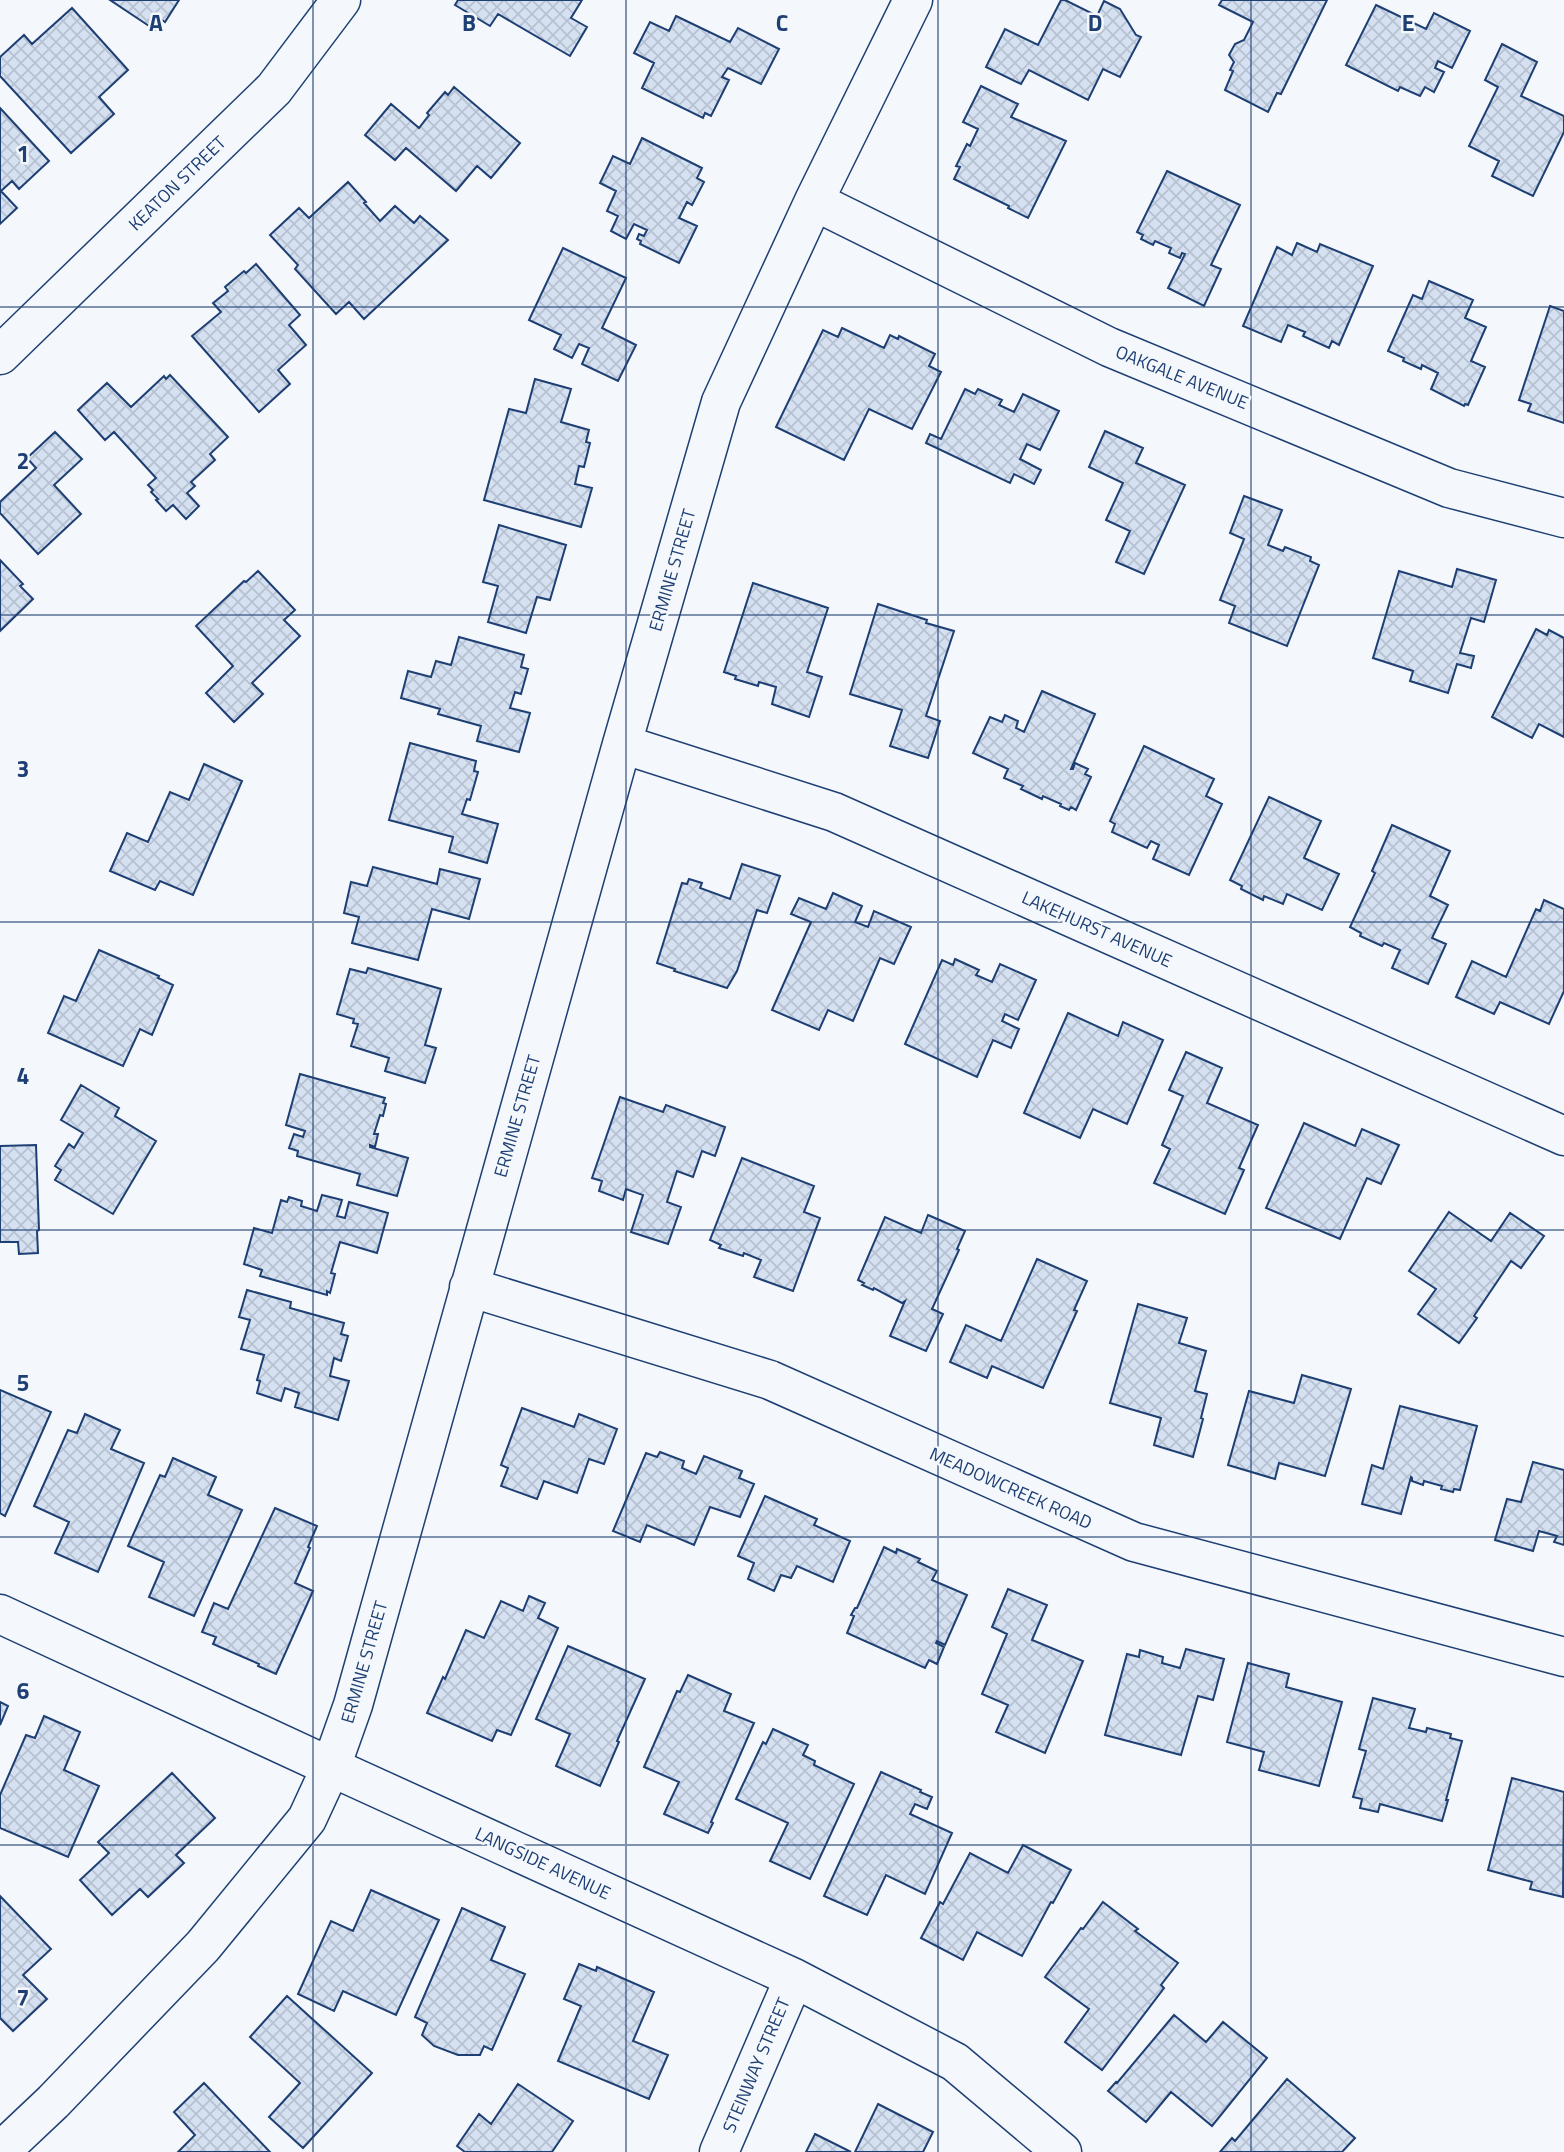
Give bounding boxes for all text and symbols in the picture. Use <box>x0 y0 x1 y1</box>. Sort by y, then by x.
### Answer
text: A <box>149 5 163 40</box>
text: B <box>462 5 476 40</box>
text: C <box>776 5 788 40</box>
text: D <box>1088 5 1102 40</box>
text: E <box>1402 5 1414 40</box>
street label: KEATON STREET <box>122 129 232 237</box>
text: 1 <box>17 136 29 171</box>
street label: OAKGALE AVENUE <box>1112 338 1252 416</box>
text: 2 <box>17 443 29 478</box>
street label: ERMINE STREET <box>642 505 703 634</box>
text: 3 <box>17 751 29 786</box>
street label: LAKEHURST AVENUE <box>1018 884 1176 974</box>
street label: ERMINE STREET <box>487 1051 548 1180</box>
text: 4 <box>17 1058 29 1093</box>
text: 5 <box>17 1365 29 1400</box>
street label: MEADOWCREEK ROAD <box>925 1440 1097 1536</box>
street label: ERMINE STREET <box>334 1597 395 1726</box>
text: 6 <box>17 1673 30 1708</box>
street label: LANGSIDE AVENUE <box>471 1820 615 1906</box>
text: 7 <box>17 1980 29 2015</box>
street label: STEINWAY STREET <box>715 1993 797 2137</box>

